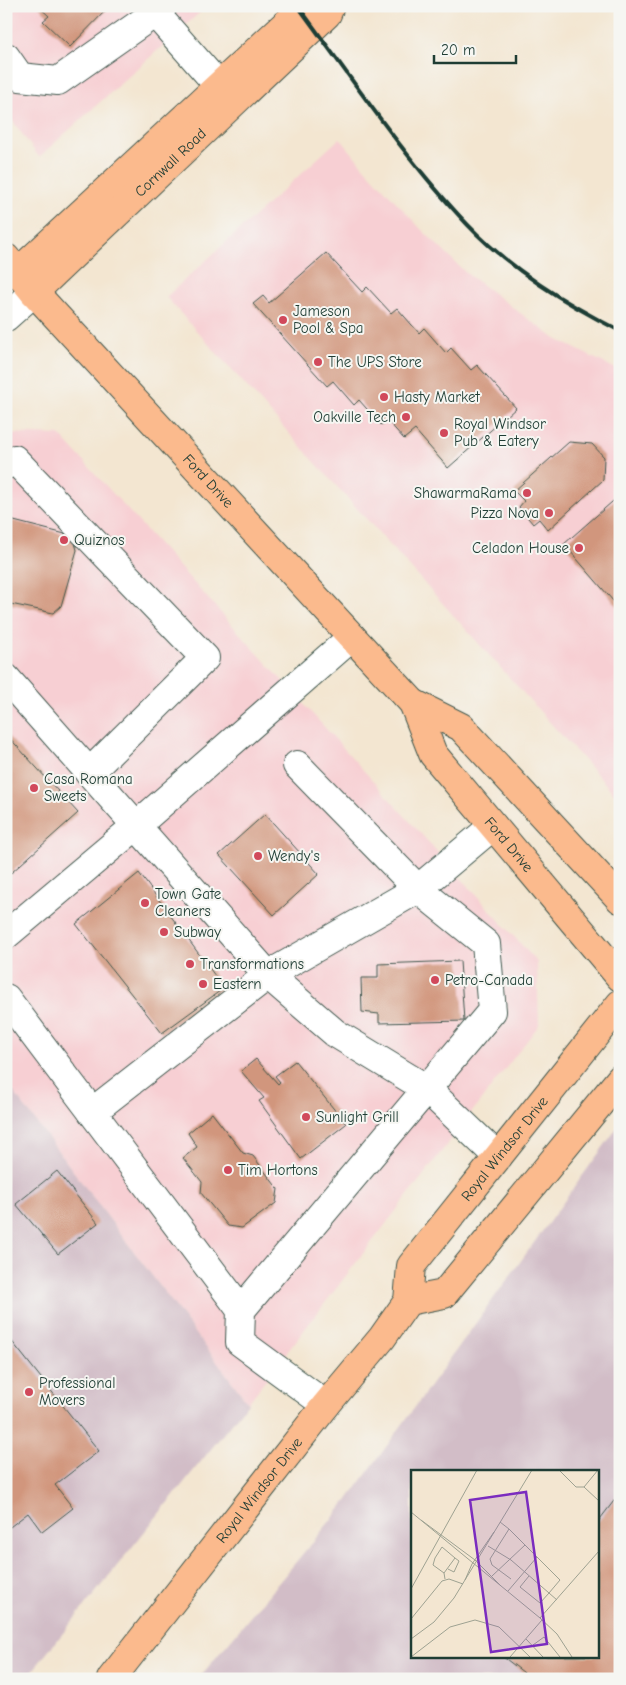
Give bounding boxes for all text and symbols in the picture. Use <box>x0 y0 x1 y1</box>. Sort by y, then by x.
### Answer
scale bar <box>434 32 516 64</box>
text: 20 m <box>441 41 475 59</box>
street label: Cornwall Road <box>131 124 210 201</box>
place label: Jameson Pool & Spa <box>293 302 364 337</box>
marker: Jameson Pool & Spa <box>277 314 289 326</box>
place label: The UPS Store <box>328 353 422 371</box>
marker: The UPS Store <box>312 356 324 368</box>
place label: Hasty Market <box>394 388 481 406</box>
marker: Hasty Market <box>378 391 390 403</box>
place label: Oakville Tech <box>313 408 396 426</box>
marker: Oakville Tech <box>400 411 412 423</box>
place label: Royal Windsor Pub & Eatery <box>454 415 546 450</box>
marker: Royal Windsor Pub & Eatery <box>438 427 450 439</box>
street label: Ford Drive <box>179 450 238 512</box>
place label: ShawarmaRama <box>414 484 517 502</box>
marker: ShawarmaRama <box>521 487 533 499</box>
place label: Pizza Nova <box>470 504 539 522</box>
marker: Pizza Nova <box>543 507 555 519</box>
place label: Quiznos <box>74 531 125 549</box>
marker: Quiznos <box>58 534 70 546</box>
place label: Celadon House <box>472 539 569 557</box>
marker: Celadon House <box>573 542 585 554</box>
place label: Casa Romana Sweets <box>44 770 133 805</box>
marker: Casa Romana Sweets <box>28 782 40 794</box>
street label: Ford Drive <box>481 813 537 876</box>
place label: Wendy's <box>268 847 320 865</box>
marker: Wendy's <box>252 850 264 862</box>
place label: Town Gate Cleaners <box>155 885 222 920</box>
marker: Town Gate Cleaners <box>139 897 151 909</box>
place label: Subway <box>174 923 221 941</box>
marker: Subway <box>158 926 170 938</box>
place label: Transformations <box>200 955 304 973</box>
marker: Transformations <box>184 958 196 970</box>
place label: Petro-Canada <box>445 971 533 989</box>
marker: Petro-Canada <box>429 974 441 986</box>
place label: Eastern <box>213 975 262 993</box>
marker: Eastern <box>197 978 209 990</box>
street label: Royal Windsor Drive <box>457 1092 552 1205</box>
place label: Sunlight Grill <box>316 1108 399 1126</box>
marker: Sunlight Grill <box>300 1111 312 1123</box>
place label: Tim Hortons <box>238 1161 318 1179</box>
marker: Tim Hortons <box>222 1164 234 1176</box>
place label: Professional Movers <box>39 1374 116 1409</box>
marker: Professional Movers <box>23 1386 35 1398</box>
street label: Royal Windsor Drive <box>212 1433 306 1547</box>
inset map <box>411 1470 598 1658</box>

